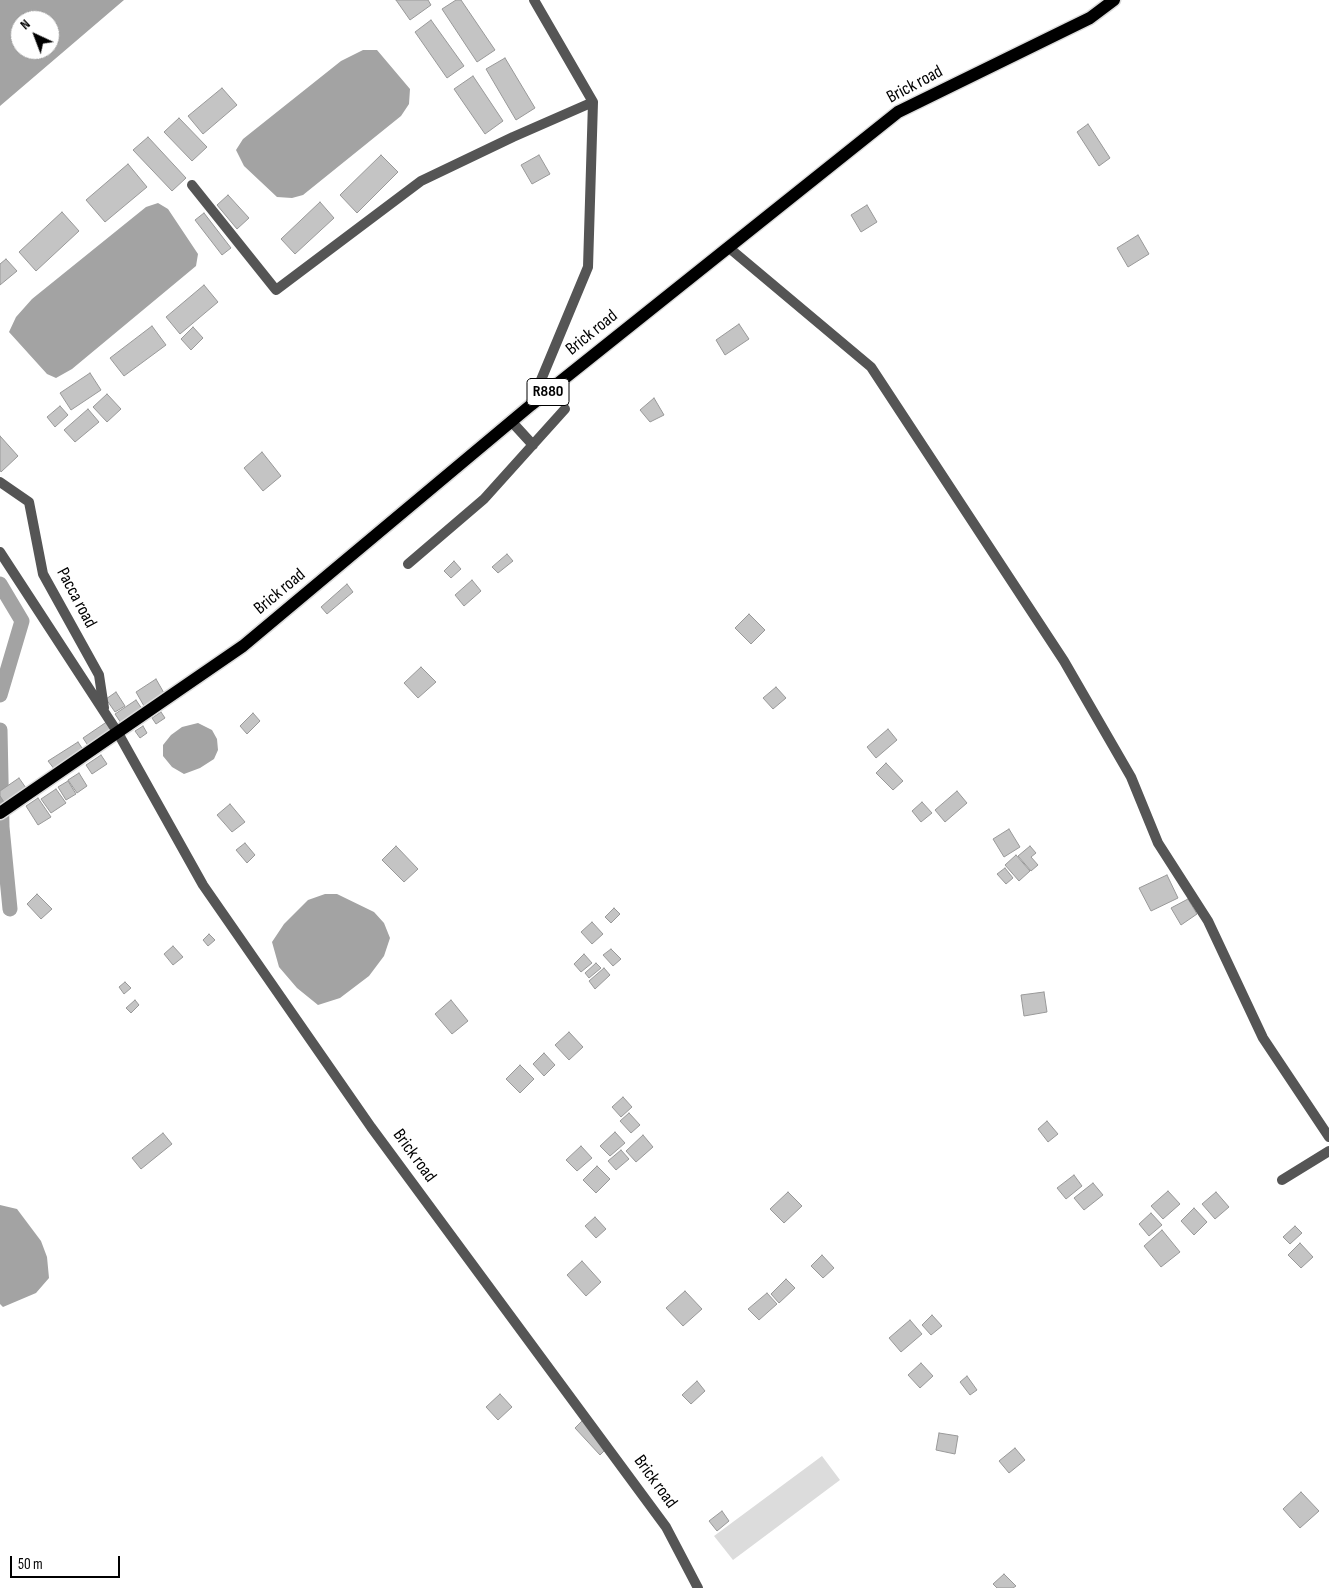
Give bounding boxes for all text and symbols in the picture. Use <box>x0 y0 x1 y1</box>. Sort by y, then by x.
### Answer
north arrow <box>10 10 60 60</box>
text: N <box>17 16 34 33</box>
street label: Brick road <box>883 61 947 109</box>
street label: Brick road <box>562 306 622 360</box>
road number: R880 <box>527 378 569 406</box>
street label: Pacca road <box>51 564 101 632</box>
street label: Brick road <box>250 564 310 620</box>
street label: Brick road <box>388 1125 440 1187</box>
street label: Brick road <box>629 1451 681 1513</box>
scale bar <box>12 1546 122 1578</box>
text: 50 m <box>18 1555 43 1574</box>

